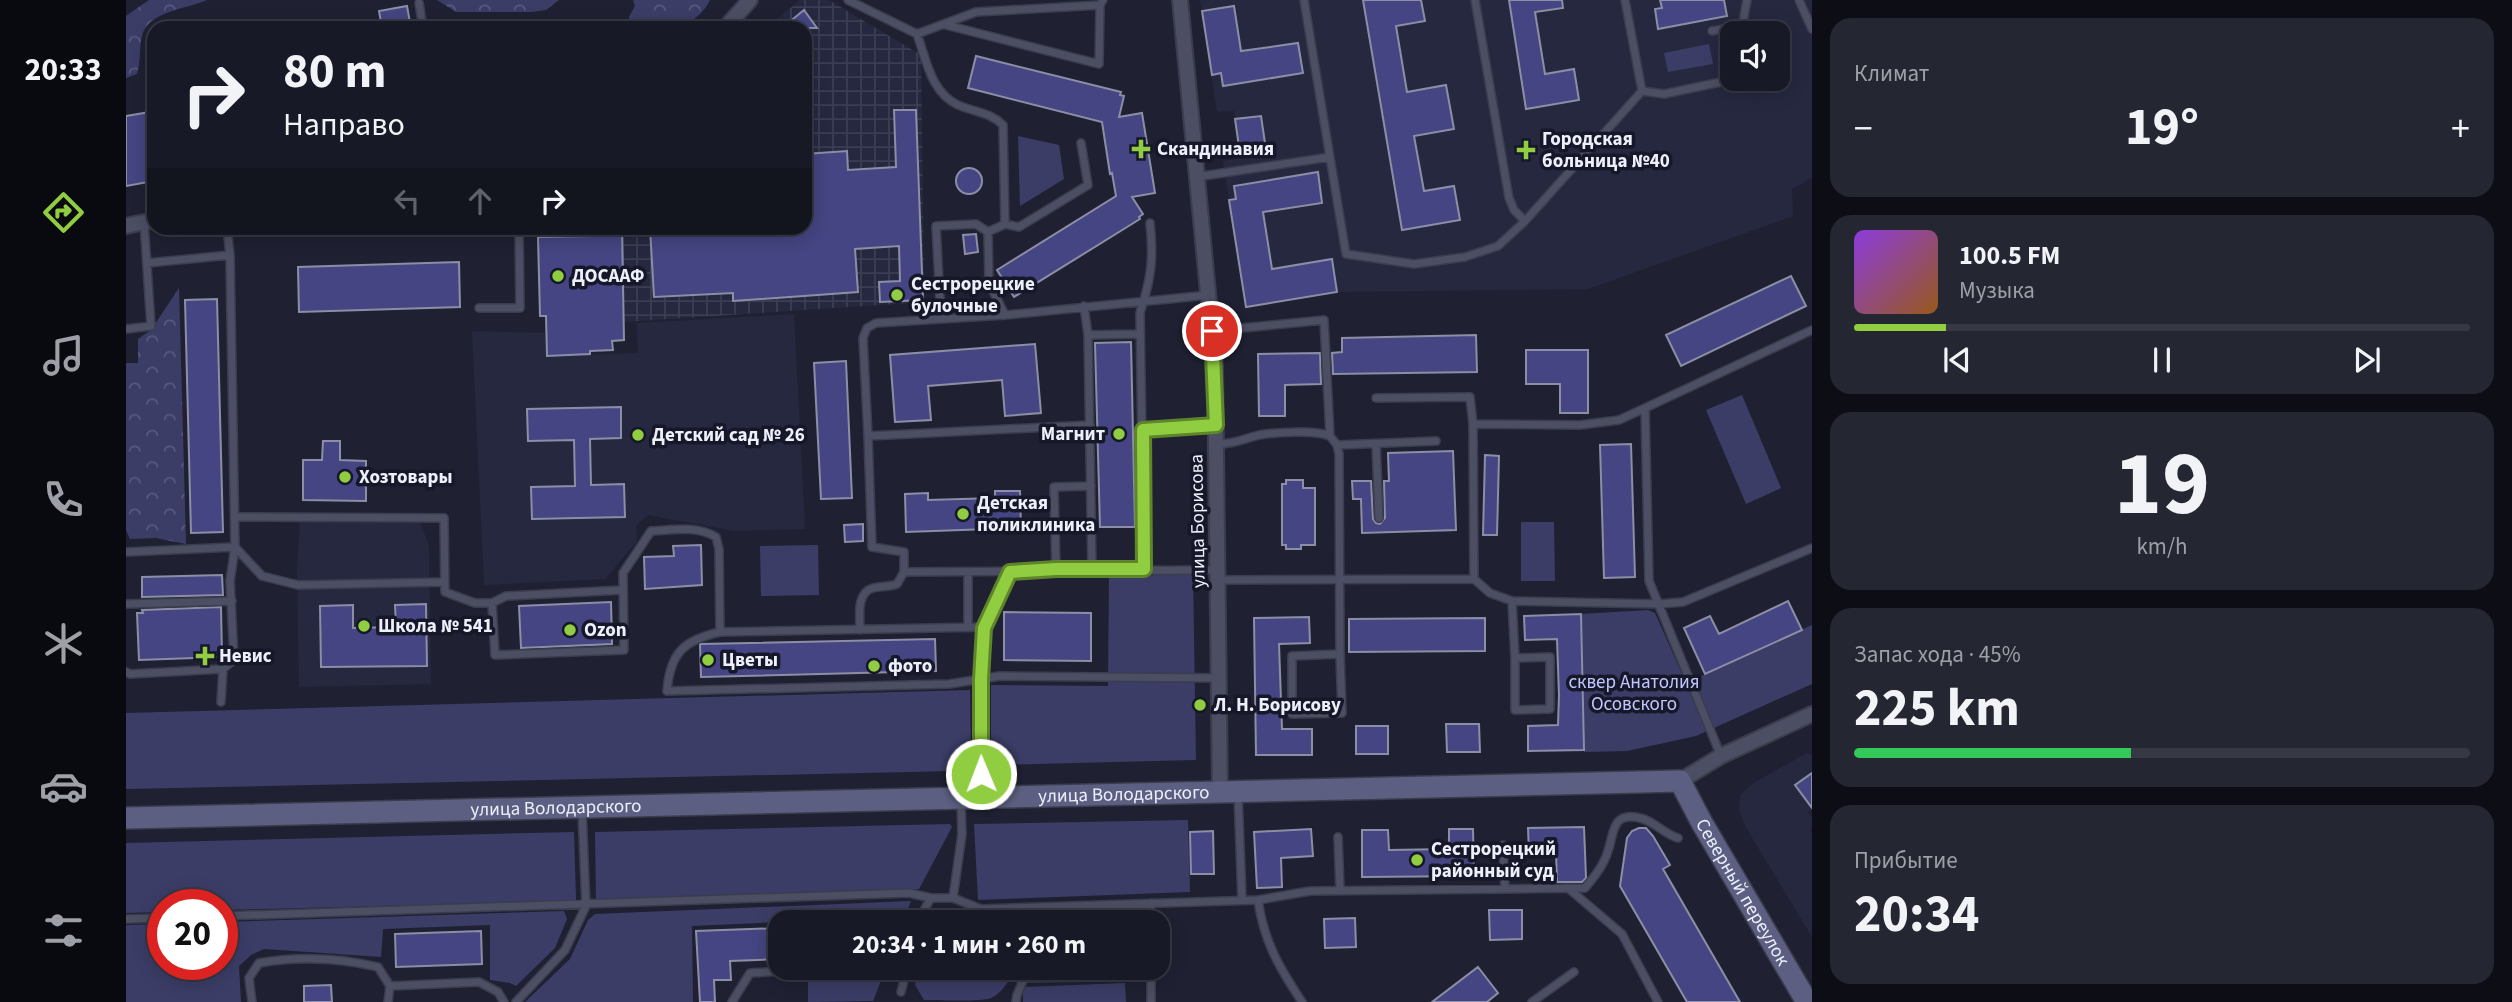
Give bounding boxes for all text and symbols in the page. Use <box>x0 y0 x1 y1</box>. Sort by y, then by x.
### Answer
map controls <box>1720 21 1790 91</box>
button: sound <box>1720 21 1790 91</box>
text: 80 m <box>283 37 387 107</box>
text: 20:33 <box>24 47 102 93</box>
icon: right <box>168 49 259 140</box>
text: Климат <box>1854 57 1929 90</box>
text: 19° <box>2125 91 2199 165</box>
text: Направо <box>283 102 405 148</box>
text: − <box>1854 102 1873 156</box>
text: + <box>2451 102 2470 156</box>
place label: Городская больница №40 <box>1542 126 1670 175</box>
place label: Скандинавия <box>1157 136 1274 163</box>
marker: Скандинавия <box>1131 139 1151 159</box>
marker: Городская больница №40 <box>1516 140 1536 160</box>
icon: left <box>388 182 426 220</box>
icon: ahead <box>461 182 499 220</box>
icon: right <box>534 182 572 220</box>
icon: directions <box>39 188 88 237</box>
text: 100.5 FM <box>1959 237 2060 274</box>
place label: ДОСААФ <box>572 263 645 290</box>
marker: ДОСААФ <box>550 268 566 284</box>
place label: Сестрорецкие булочные <box>911 271 1035 320</box>
text: Музыка <box>1959 274 2035 307</box>
marker: Сестрорецкие булочные <box>889 287 905 303</box>
pin <box>1182 301 1242 361</box>
icon: arrive <box>1193 312 1231 350</box>
icon: music <box>39 331 88 380</box>
icon: previous <box>1938 341 1976 379</box>
icon: pause <box>2143 341 2181 379</box>
icon: next <box>2348 341 2386 379</box>
text: 19 <box>2114 420 2210 549</box>
place label: Магнит <box>1041 421 1105 448</box>
place label: Детский сад № 26 <box>652 422 805 449</box>
marker: Магнит <box>1111 426 1127 442</box>
marker: Детский сад № 26 <box>630 427 646 443</box>
street label: улица Борисова <box>1183 454 1213 588</box>
place label: Хозтовары <box>359 464 453 491</box>
marker: Хозтовары <box>337 469 353 485</box>
icon: phone <box>39 475 88 524</box>
place label: Детская поликлиника <box>977 490 1095 539</box>
marker: Детская поликлиника <box>955 506 971 522</box>
text: km/h <box>2136 530 2188 563</box>
place label: Школа № 541 <box>378 613 493 640</box>
place label: Ozon <box>584 617 627 644</box>
marker: Школа № 541 <box>356 618 372 634</box>
icon: climate <box>39 619 88 668</box>
marker: Ozon <box>562 622 578 638</box>
text: Запас хода · 45% <box>1854 638 2021 671</box>
place label: Невис <box>219 643 272 670</box>
place label: Цветы <box>722 647 778 674</box>
marker: Невис <box>197 648 213 664</box>
marker: Цветы <box>700 652 716 668</box>
place label: фото <box>888 653 932 680</box>
marker: фото <box>866 658 882 674</box>
park label: сквер Анатолия Осовского <box>1568 669 1700 718</box>
text: 225 km <box>1854 672 2020 746</box>
place label: Л. Н. Борисову <box>1213 692 1341 719</box>
marker: Л. Н. Борисову <box>1192 697 1208 713</box>
position arrow <box>944 737 1018 811</box>
icon: car <box>39 762 88 811</box>
street label: улица Володарского <box>1038 779 1210 810</box>
street label: улица Володарского <box>470 792 642 823</box>
street label: Северный переулок <box>1689 813 1797 971</box>
place label: Сестрорецкий районный суд <box>1431 836 1556 885</box>
text: Прибытие <box>1854 844 1958 877</box>
marker: Сестрорецкий районный суд <box>1409 852 1425 868</box>
text: 20:34 <box>1854 878 1979 952</box>
speed limit sign: 20 <box>147 889 238 980</box>
icon: filters <box>39 906 88 955</box>
text: 20:34 · 1 мин · 260 m <box>852 926 1086 963</box>

